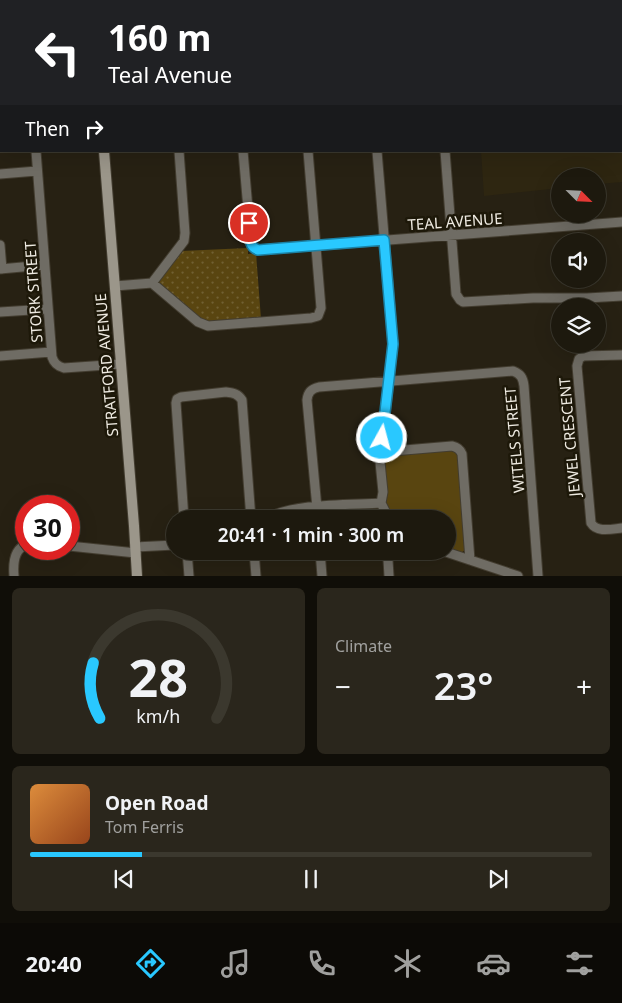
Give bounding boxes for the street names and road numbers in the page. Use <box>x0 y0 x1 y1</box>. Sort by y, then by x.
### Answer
street label: TEAL AVENUE <box>407 208 503 234</box>
street label: STORK STREET <box>19 240 47 343</box>
street label: STRATFORD AVENUE <box>90 293 122 437</box>
street label: JEWEL CRESCENT <box>554 376 584 499</box>
street label: WITELS STREET <box>499 385 529 494</box>

